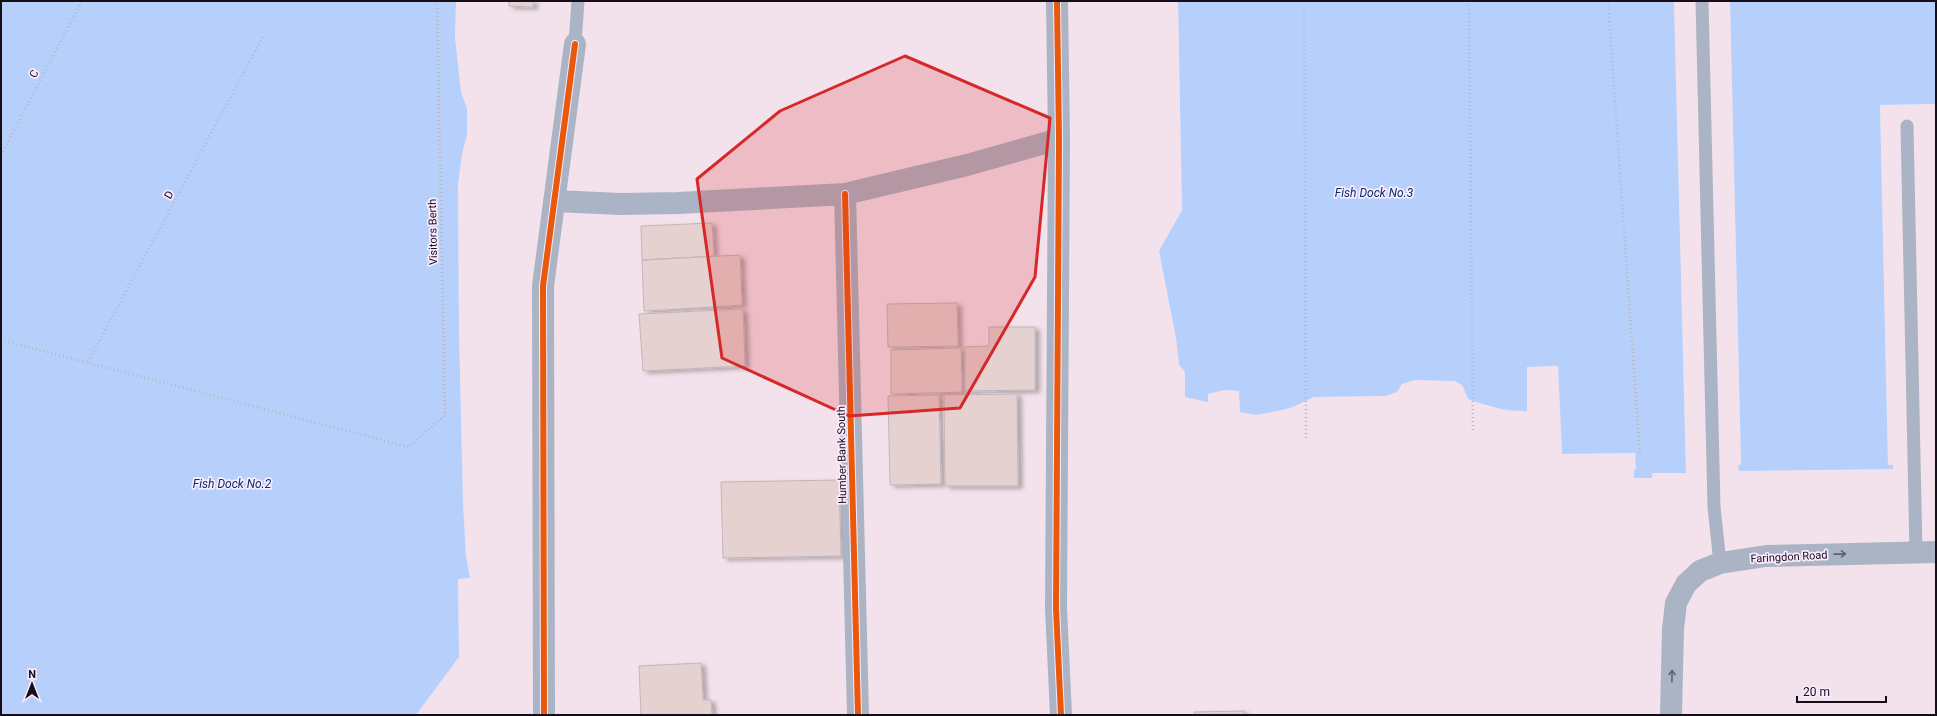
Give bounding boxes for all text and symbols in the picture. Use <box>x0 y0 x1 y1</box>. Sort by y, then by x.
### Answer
street label: C <box>27 68 41 80</box>
water label: Fish Dock No.3 <box>1335 186 1414 200</box>
street label: D <box>162 189 176 201</box>
street label: Visitors Berth <box>426 199 440 265</box>
street label: Humber Bank South <box>835 406 849 504</box>
water label: Fish Dock No.2 <box>193 477 272 491</box>
street label: Faringdon Road <box>1750 548 1828 566</box>
one-way arrow <box>1833 551 1846 558</box>
north arrow <box>12 664 52 704</box>
text: N <box>28 668 36 681</box>
one-way arrow <box>1668 670 1676 683</box>
scale bar <box>1797 678 1886 704</box>
text: 20 m <box>1803 685 1830 699</box>

